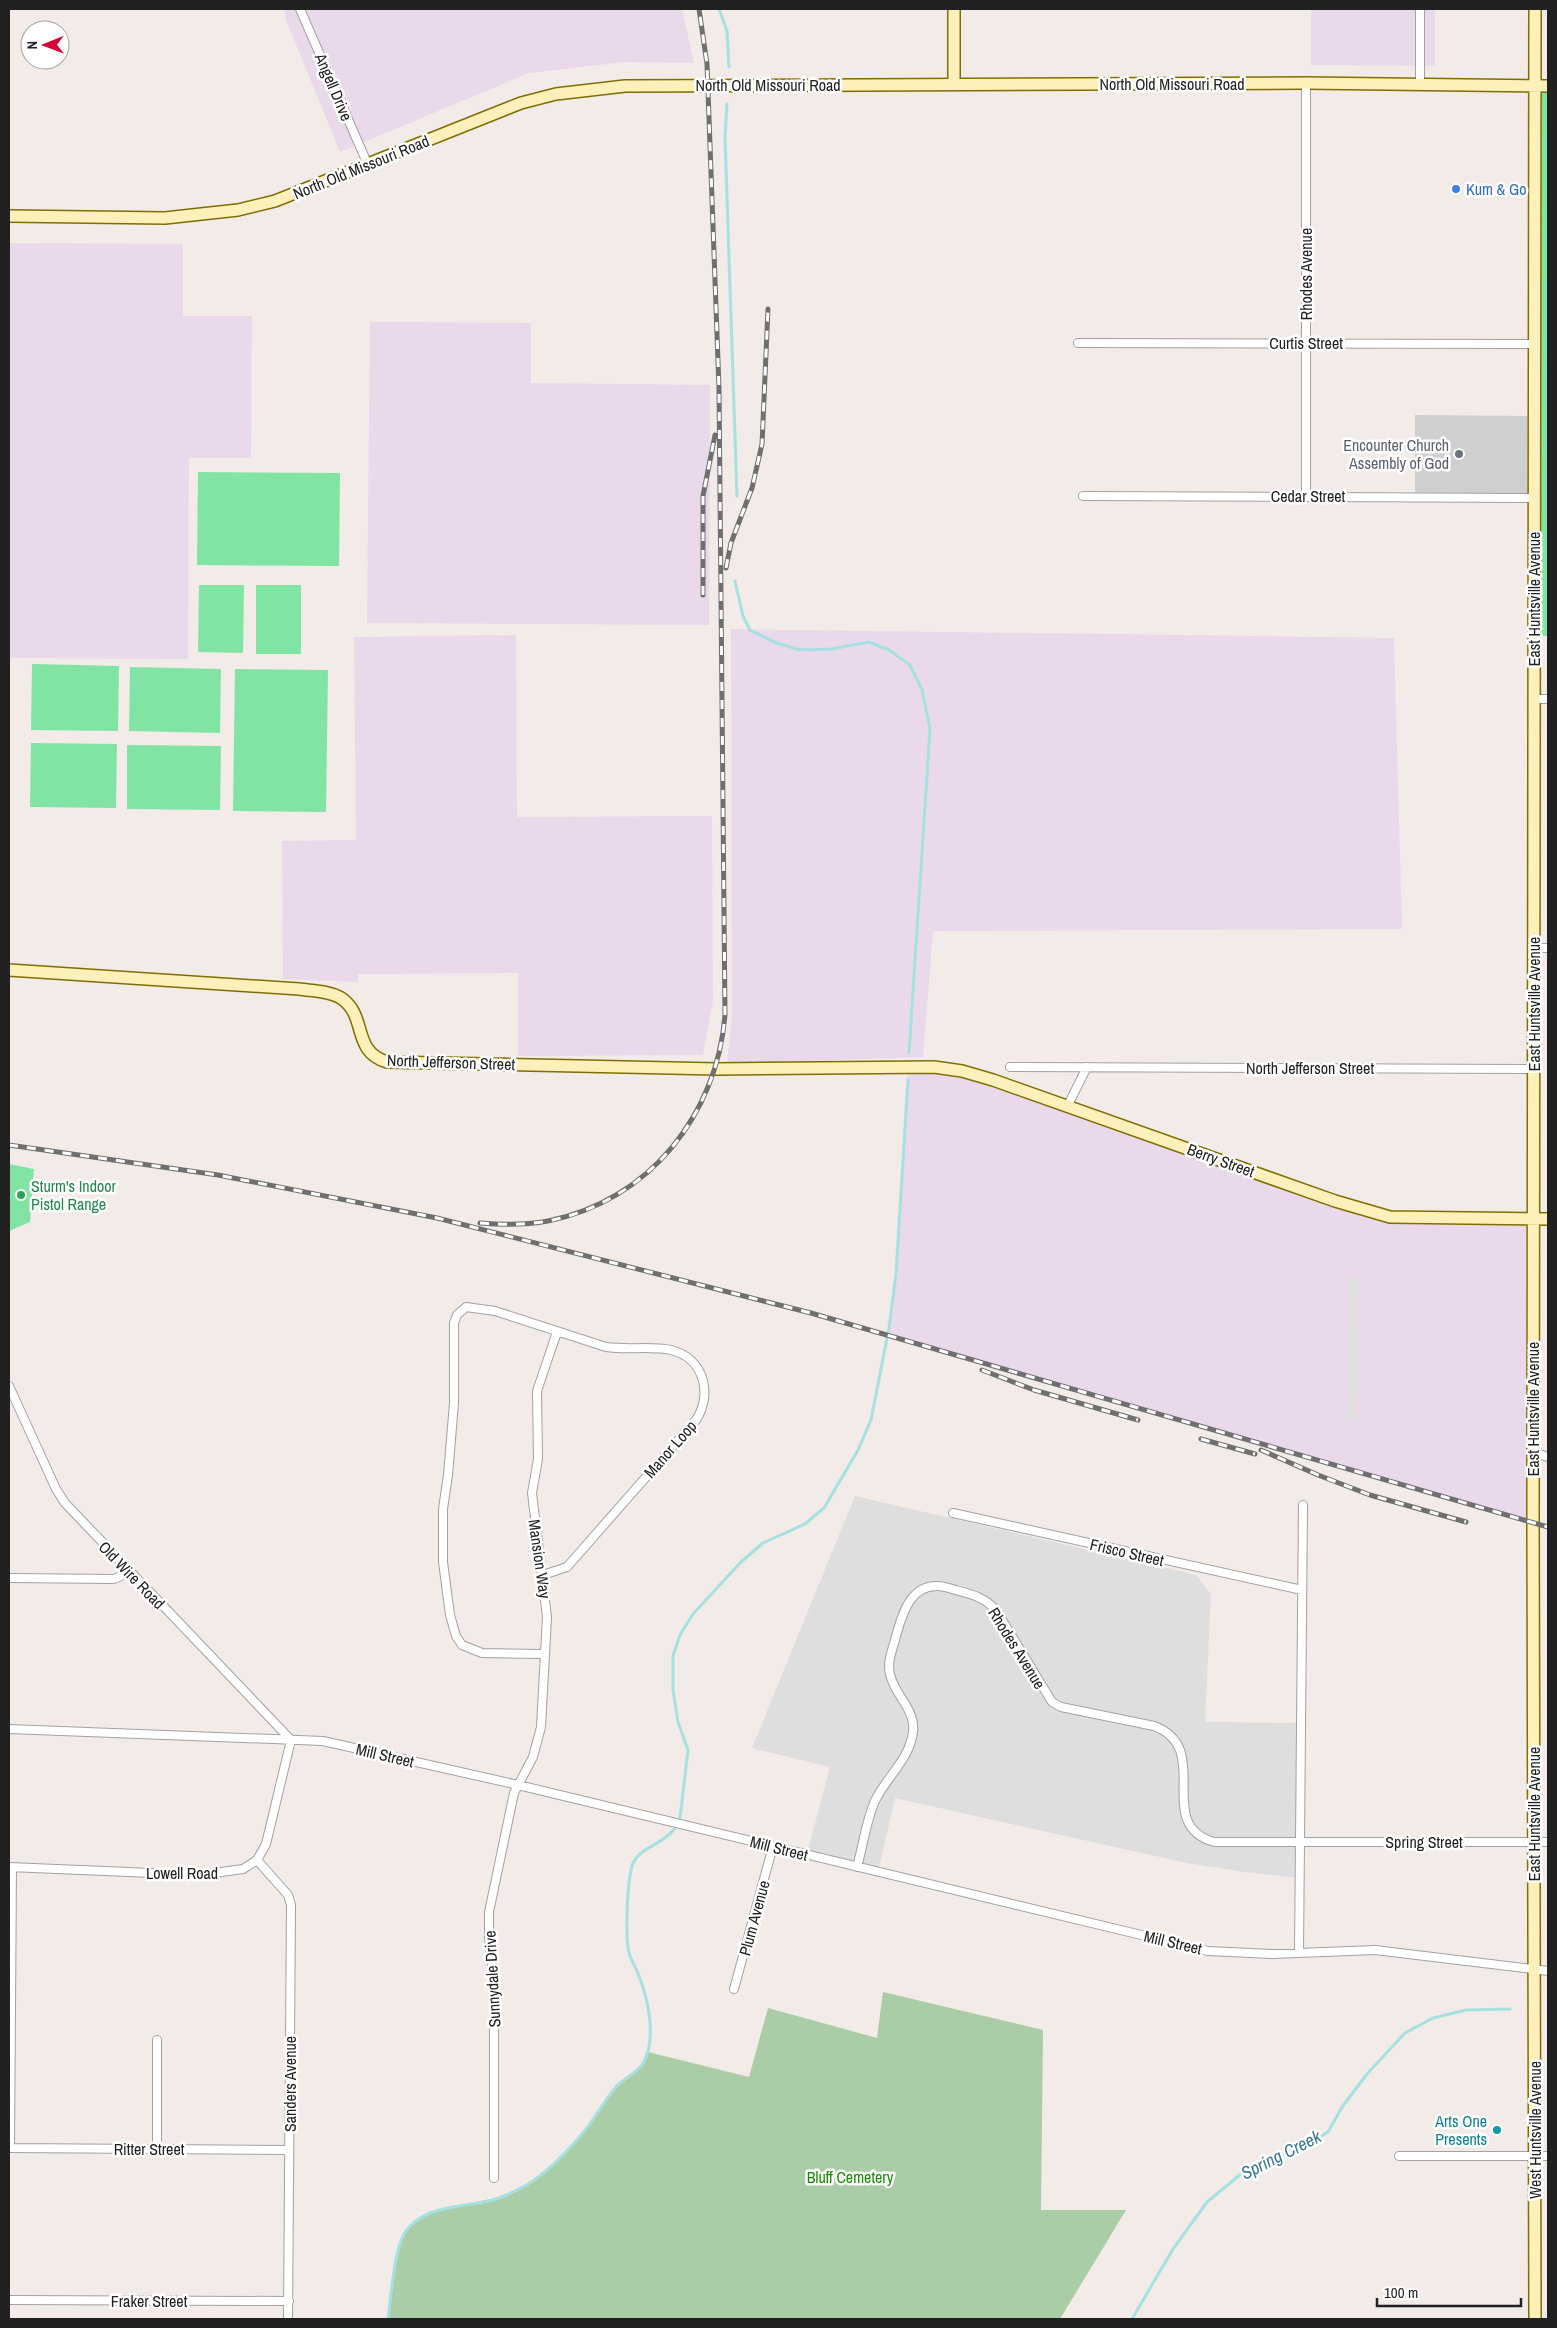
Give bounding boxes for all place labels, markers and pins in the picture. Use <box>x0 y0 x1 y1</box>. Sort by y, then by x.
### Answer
place label: Kum & Go <box>1466 178 1527 200</box>
marker: Kum & Go <box>1450 183 1462 195</box>
place label: Encounter Church Assembly of God <box>1343 434 1449 474</box>
marker: Encounter Church Assembly of God <box>1453 448 1465 460</box>
place label: Sturm's Indoor Pistol Range <box>31 1175 117 1215</box>
marker: Sturm's Indoor Pistol Range <box>15 1189 27 1201</box>
place label: Arts One Presents <box>1434 2110 1487 2150</box>
marker: Arts One Presents <box>1491 2124 1503 2136</box>

